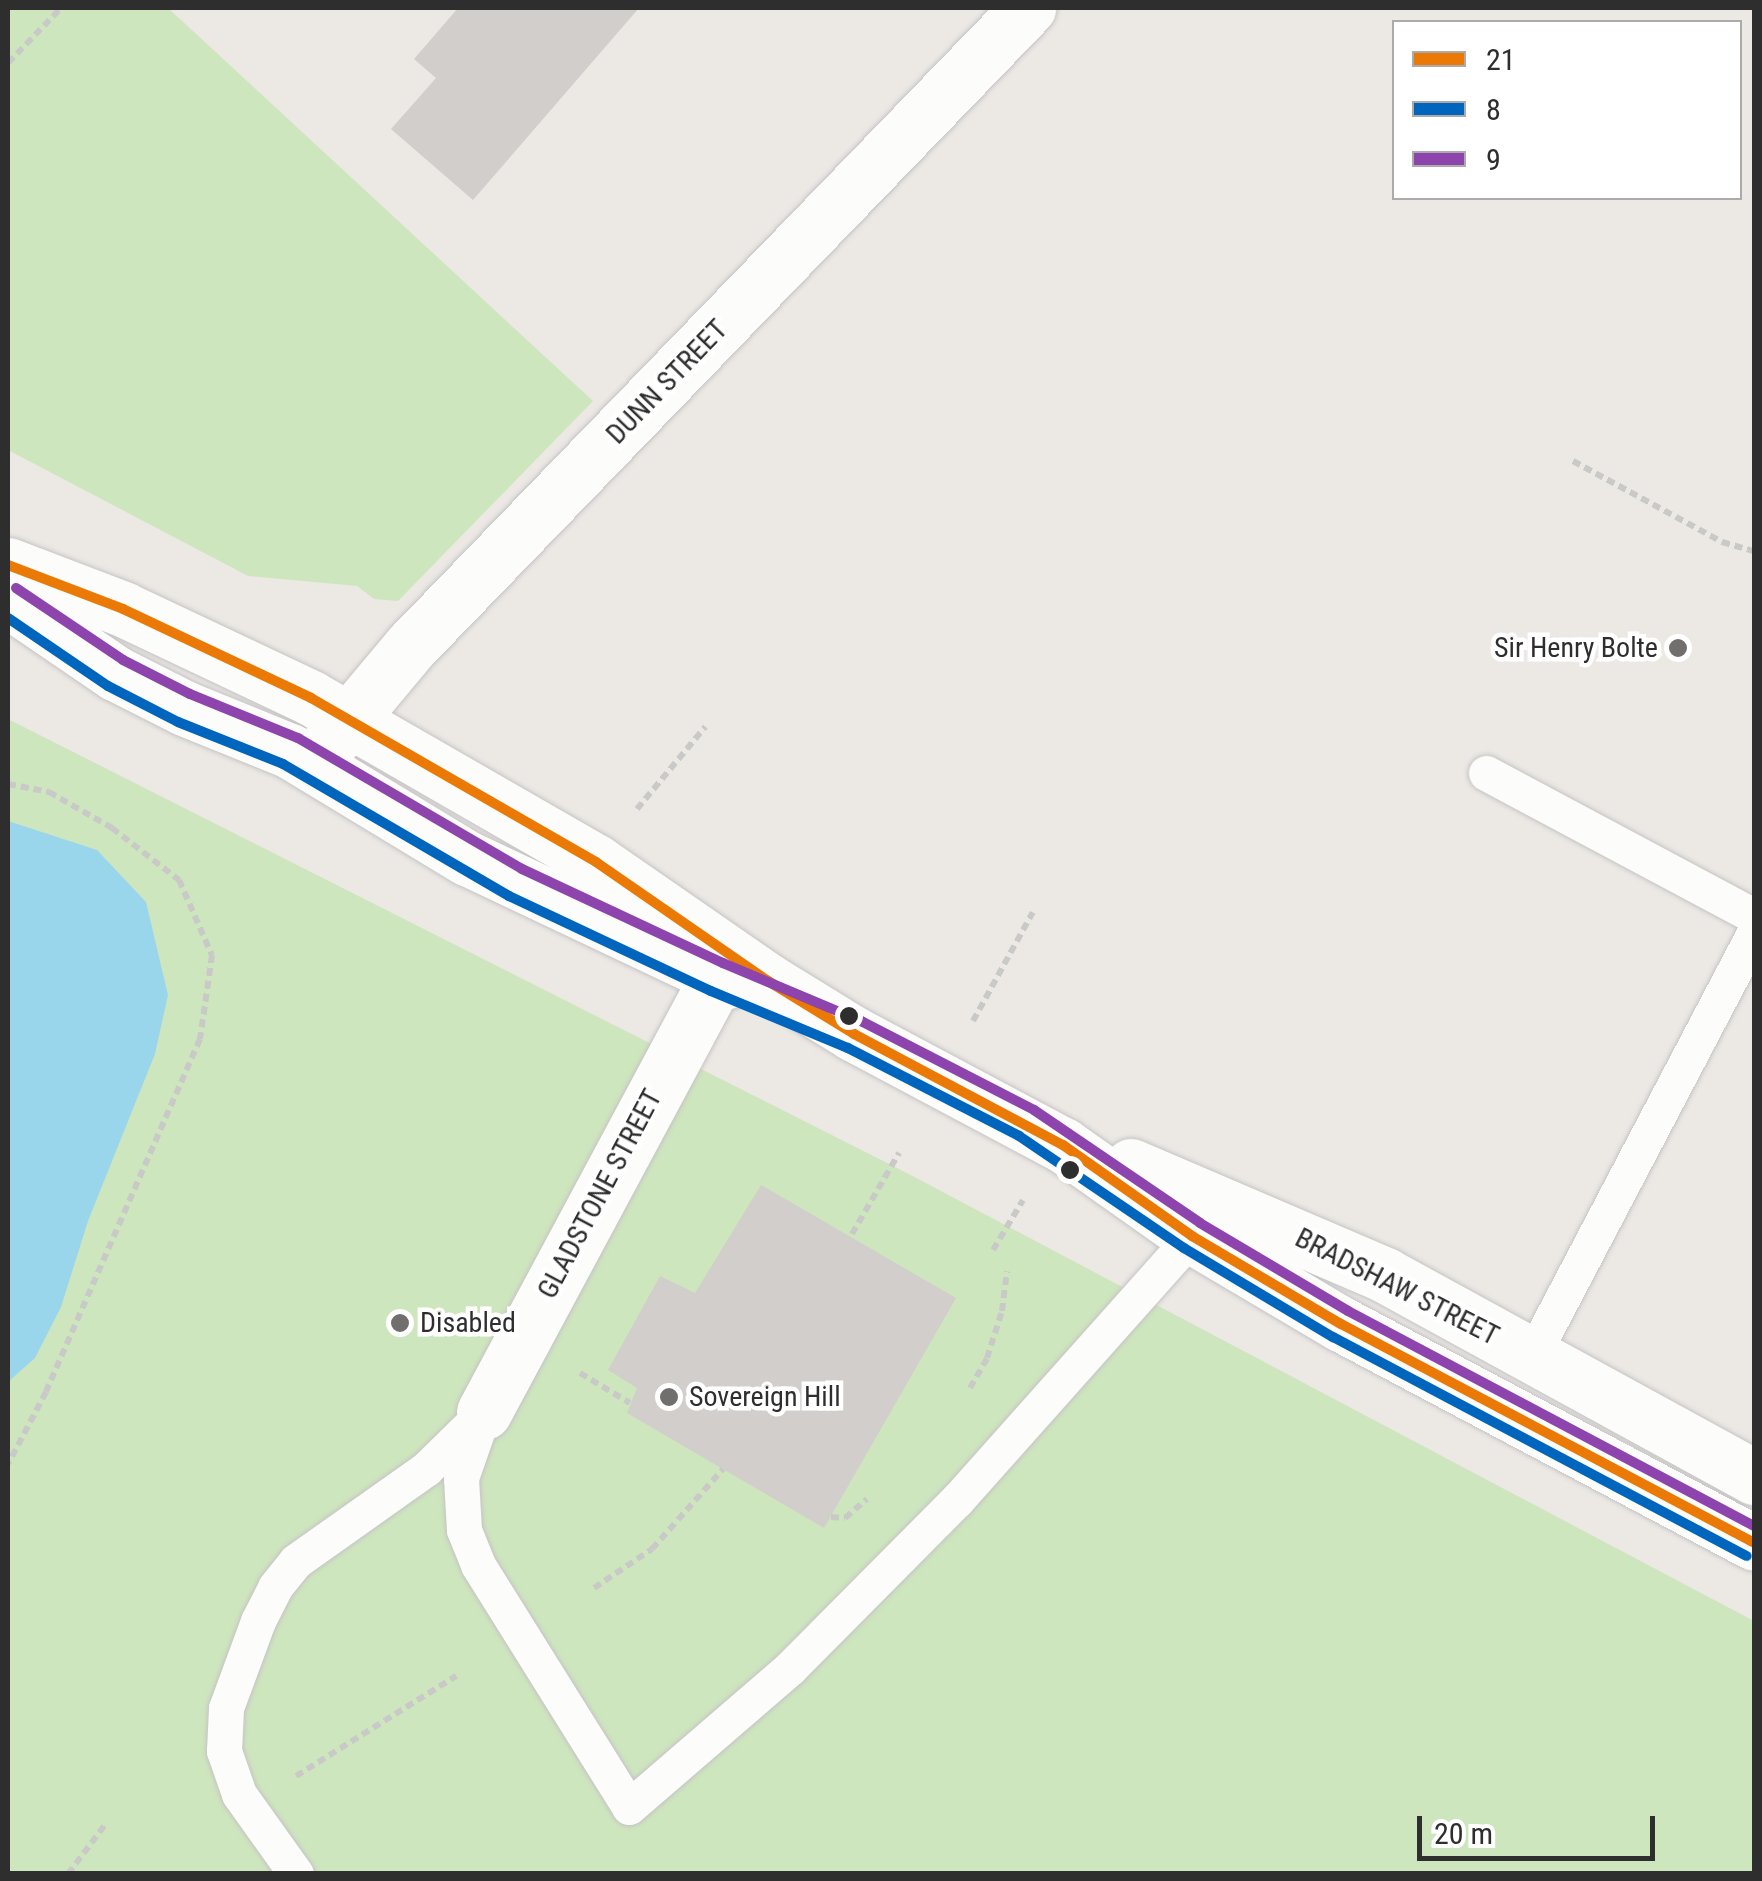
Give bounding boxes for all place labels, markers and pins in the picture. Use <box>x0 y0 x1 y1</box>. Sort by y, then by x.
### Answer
place label: Sir Henry Bolte <box>1494 631 1658 665</box>
marker: Sir Henry Bolte <box>1667 637 1689 659</box>
unlabelled marker <box>839 1006 859 1026</box>
unlabelled marker <box>1060 1160 1080 1180</box>
place label: Disabled <box>420 1306 516 1340</box>
marker: Disabled <box>389 1312 411 1334</box>
place label: Sovereign Hill <box>689 1380 841 1414</box>
marker: Sovereign Hill <box>658 1386 680 1408</box>

